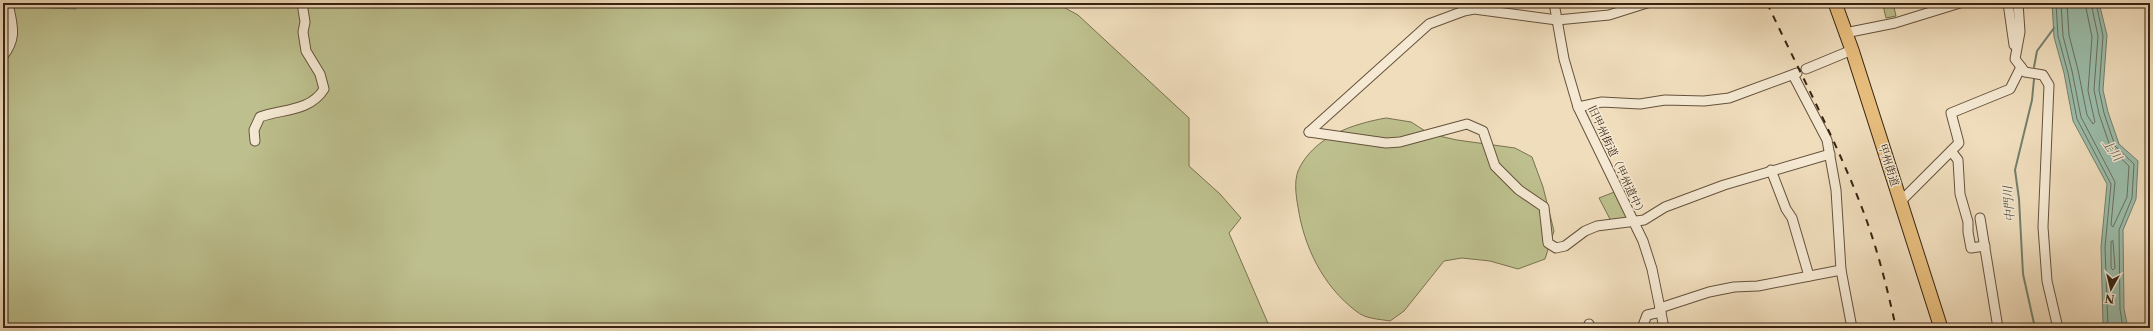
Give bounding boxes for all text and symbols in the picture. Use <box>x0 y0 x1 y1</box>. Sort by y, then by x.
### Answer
street label: 旧甲州街道（甲州道中） <box>1585 103 1649 219</box>
water label: 上川 <box>2099 136 2127 165</box>
street label: 甲州街道 <box>1876 142 1902 188</box>
water label: 中門川 <box>2000 184 2017 223</box>
north arrow <box>2091 269 2131 309</box>
text: N <box>2103 291 2115 306</box>

